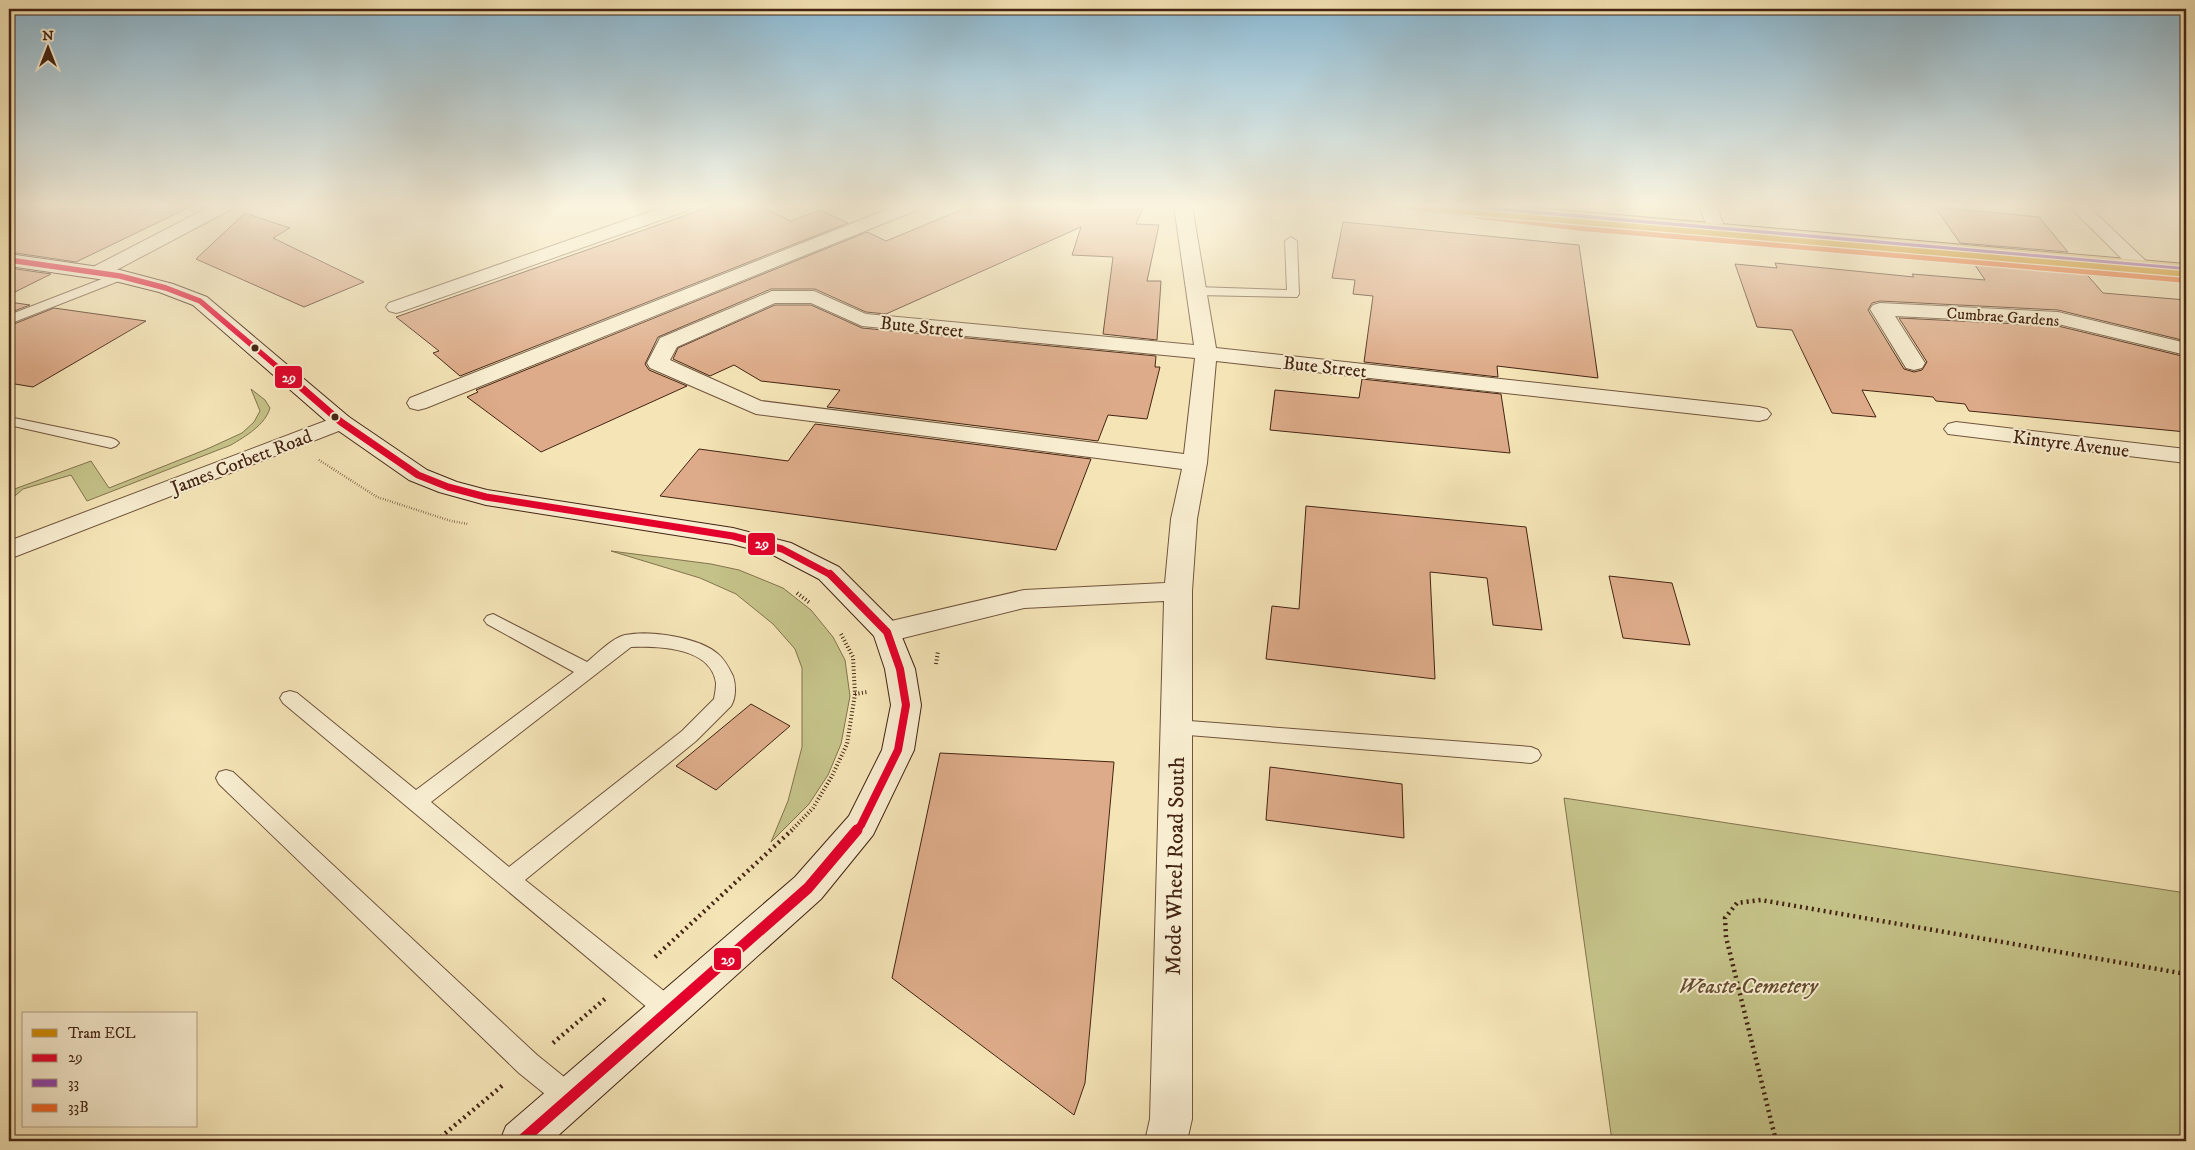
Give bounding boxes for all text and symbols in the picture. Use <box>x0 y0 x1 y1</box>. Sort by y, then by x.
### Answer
north arrow <box>22 22 72 72</box>
text: N <box>42 27 54 45</box>
street label: Cumbrae Gardens <box>1946 303 2060 331</box>
street label: Bute Street <box>879 312 965 343</box>
unlabelled marker <box>250 343 260 353</box>
street label: Bute Street <box>1282 352 1368 383</box>
line badge: 29 <box>274 365 303 389</box>
text: 29 <box>282 369 296 387</box>
unlabelled marker <box>330 412 340 422</box>
street label: James Corbett Road <box>166 425 316 501</box>
street label: Kintyre Avenue <box>2011 426 2130 463</box>
line badge: 29 <box>747 532 776 556</box>
text: 29 <box>755 535 769 553</box>
street label: Mode Wheel Road South <box>1160 756 1191 976</box>
line badge: 29 <box>713 947 742 971</box>
text: 29 <box>721 951 735 969</box>
park label: Weaste Cemetery <box>1678 973 1819 1000</box>
legend <box>22 1012 198 1128</box>
text: Tram ECL <box>68 1024 136 1043</box>
text: 29 <box>68 1048 83 1067</box>
text: 33 <box>68 1074 79 1093</box>
text: 33B <box>68 1098 89 1117</box>

